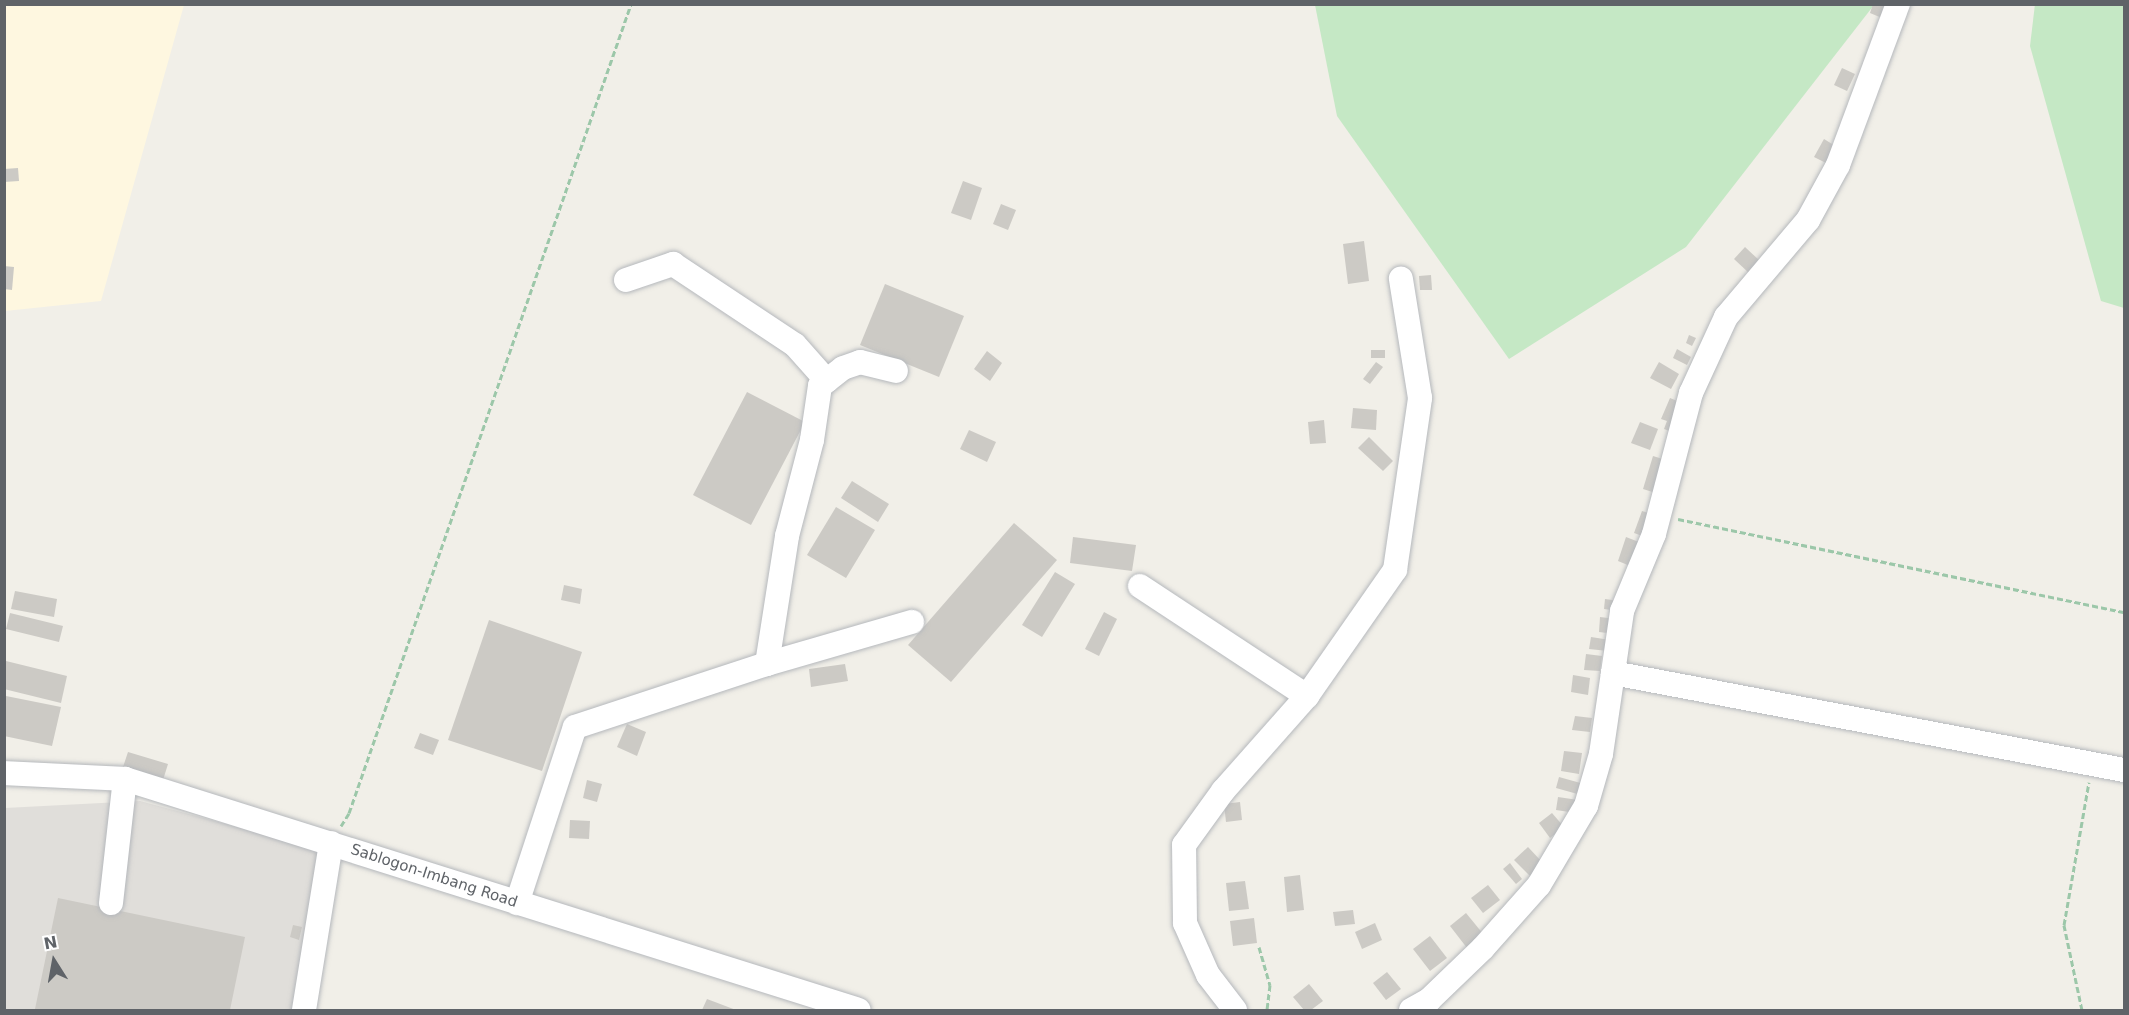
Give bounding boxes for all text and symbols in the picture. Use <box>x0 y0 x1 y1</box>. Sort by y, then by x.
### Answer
street label: Sablogon-Imbang Road <box>348 840 520 912</box>
north arrow <box>24 931 84 991</box>
text: N <box>42 932 59 953</box>

